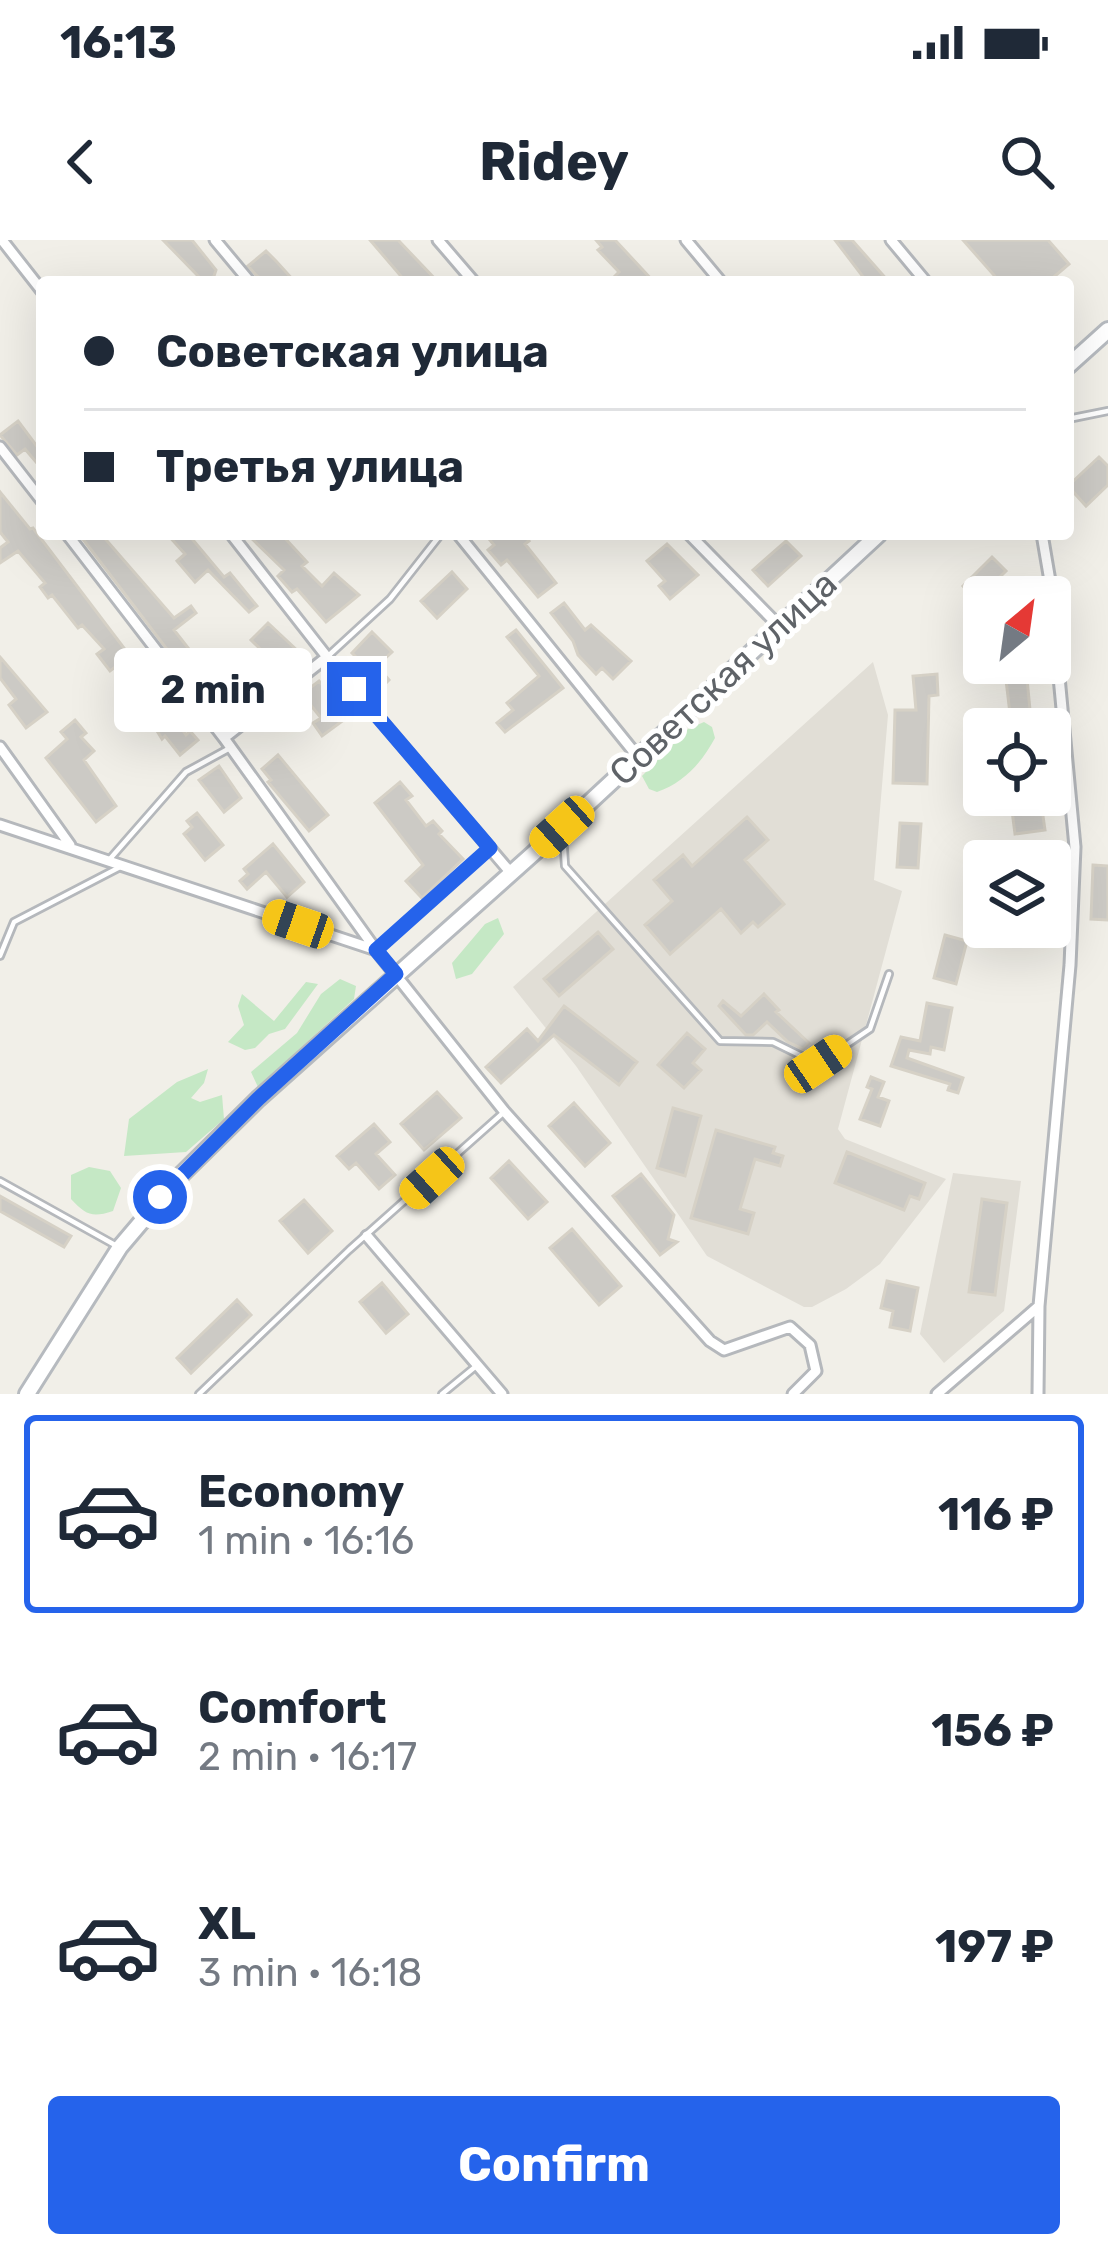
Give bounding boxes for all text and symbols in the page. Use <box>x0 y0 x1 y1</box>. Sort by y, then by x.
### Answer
text: 16:13 <box>60 16 177 69</box>
icon: back <box>48 129 114 195</box>
icon: search <box>994 129 1060 195</box>
text: Ridey <box>479 130 629 194</box>
text: Советская улица <box>156 325 549 378</box>
text: Третья улица <box>156 440 464 493</box>
street label: Советская улица <box>601 562 845 794</box>
north arrow <box>963 576 1071 684</box>
map controls <box>963 576 1071 948</box>
callout: 2 min <box>114 647 312 731</box>
route end <box>327 662 381 716</box>
text: 2 min <box>160 667 266 713</box>
button: locate <box>963 708 1071 816</box>
car <box>523 790 601 864</box>
button: layers <box>963 840 1071 948</box>
car <box>258 895 338 953</box>
car <box>778 1029 858 1099</box>
car <box>393 1141 471 1215</box>
route start <box>133 1170 187 1224</box>
icon: car <box>54 1460 162 1568</box>
text: Economy <box>198 1465 404 1518</box>
text: 116 ₽ <box>938 1488 1054 1541</box>
text: 1 min · 16:16 <box>198 1518 414 1564</box>
icon: car <box>54 1676 162 1784</box>
text: Comfort <box>198 1681 387 1734</box>
text: 156 ₽ <box>931 1704 1054 1757</box>
text: 2 min · 16:17 <box>198 1734 417 1780</box>
icon: car <box>54 1892 162 2000</box>
text: XL <box>198 1897 256 1950</box>
text: 197 ₽ <box>935 1920 1054 1973</box>
text: 3 min · 16:18 <box>198 1950 422 1996</box>
button: Confirm <box>48 2096 1060 2234</box>

